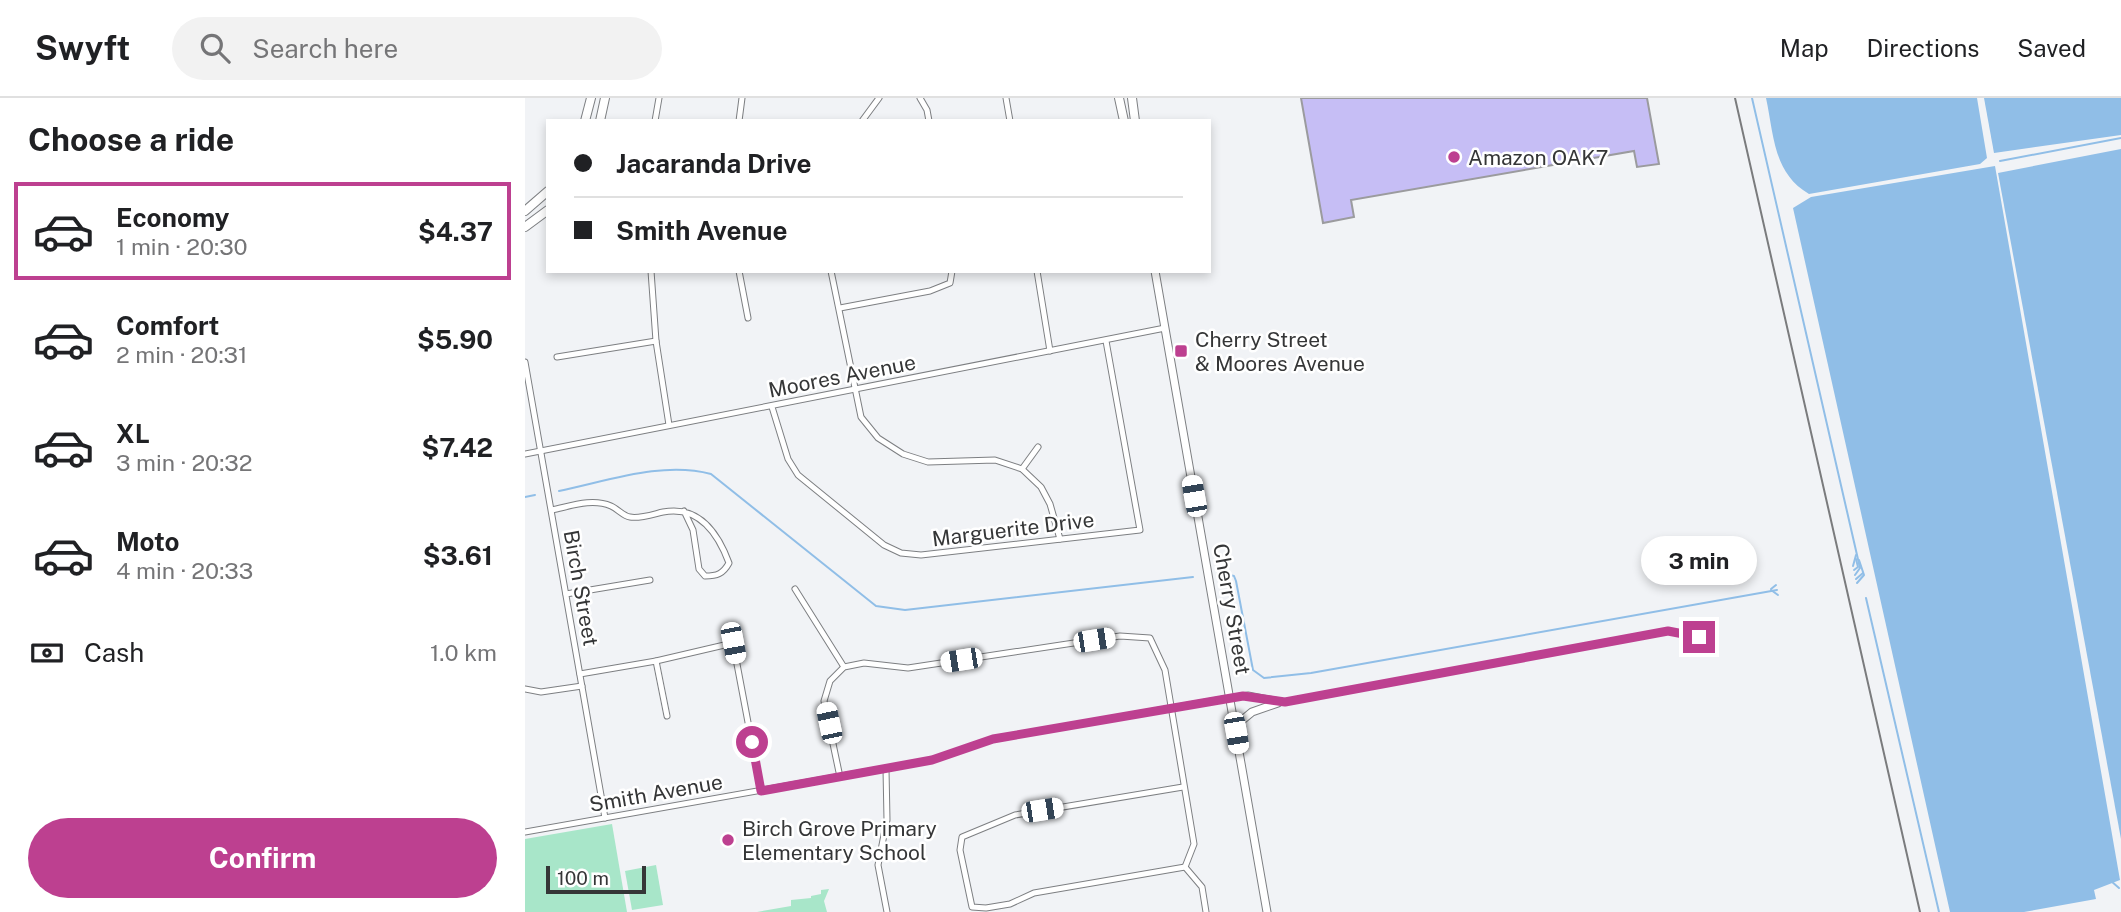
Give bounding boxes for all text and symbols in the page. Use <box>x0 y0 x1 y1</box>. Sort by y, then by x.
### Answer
search box <box>172 17 662 80</box>
text: Swyft <box>35 29 130 67</box>
icon: search <box>196 29 234 67</box>
text: Search here <box>252 33 398 64</box>
text: Map <box>1780 34 1829 62</box>
text: Directions <box>1867 34 1979 62</box>
text: Saved <box>2017 34 2086 62</box>
text: Choose a ride <box>28 121 234 158</box>
place label: Amazon OAK7 <box>1468 145 1608 170</box>
text: Jacaranda Drive <box>616 148 812 179</box>
marker: Amazon OAK7 <box>1446 149 1462 165</box>
icon: car <box>32 200 95 263</box>
text: Economy <box>116 202 229 233</box>
text: Smith Avenue <box>616 215 787 246</box>
text: $4.37 <box>418 216 493 247</box>
text: 1 min · 20:30 <box>116 233 248 260</box>
icon: car <box>32 308 95 371</box>
text: Comfort <box>116 310 219 341</box>
text: $5.90 <box>417 324 493 355</box>
place label: Cherry Street & Moores Avenue <box>1195 327 1365 376</box>
text: 2 min · 20:31 <box>116 341 247 368</box>
marker: Cherry Street & Moores Avenue <box>1173 343 1189 359</box>
street label: Moores Avenue <box>766 349 918 403</box>
icon: car <box>32 416 95 479</box>
text: XL <box>116 418 150 449</box>
text: $7.42 <box>421 432 493 463</box>
text: 3 min · 20:32 <box>116 449 253 476</box>
car <box>1181 473 1208 519</box>
street label: Marguerite Drive <box>930 507 1096 551</box>
icon: car <box>32 524 95 587</box>
text: Moto <box>116 526 179 557</box>
street label: Birch Street <box>559 528 603 648</box>
callout: 3 min <box>1641 536 1757 584</box>
text: $3.61 <box>423 540 493 571</box>
street label: Cherry Street <box>1208 541 1256 677</box>
text: 3 min <box>1669 547 1729 574</box>
text: 4 min · 20:33 <box>116 557 253 584</box>
car <box>719 620 748 666</box>
route end <box>1683 621 1715 653</box>
car <box>1072 626 1117 654</box>
icon: cash <box>28 634 66 672</box>
text: Cash <box>84 637 144 668</box>
text: 1.0 km <box>430 639 497 666</box>
car <box>939 646 984 674</box>
car <box>815 700 844 746</box>
car <box>1223 710 1250 756</box>
route start <box>736 726 768 758</box>
street label: Smith Avenue <box>587 769 725 817</box>
car <box>1020 796 1065 824</box>
place label: Birch Grove Primary Elementary School <box>742 816 937 865</box>
button: Confirm <box>28 818 497 898</box>
marker: Birch Grove Primary Elementary School <box>720 832 736 848</box>
scale bar <box>546 863 646 895</box>
text: 100 m <box>557 867 609 889</box>

